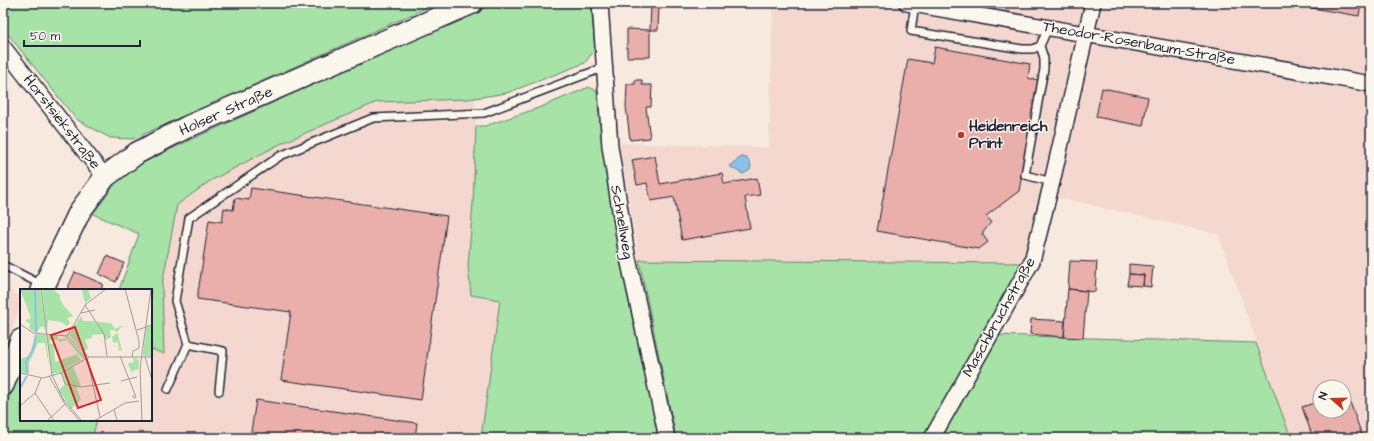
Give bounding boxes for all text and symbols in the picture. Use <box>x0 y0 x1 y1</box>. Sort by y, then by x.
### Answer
street label: Theodor-Rosenbaum-Straße <box>1041 16 1237 70</box>
scale bar <box>24 22 140 48</box>
text: 50 m <box>30 28 61 45</box>
street label: Horstsiekstraße <box>18 70 106 174</box>
street label: Holser Straße <box>176 81 276 141</box>
place label: Heidenreich Print <box>969 116 1048 154</box>
marker: Heidenreich Print <box>956 130 966 140</box>
street label: Schnellweg <box>604 183 639 261</box>
street label: Maschbruchstraße <box>957 253 1041 381</box>
inset map <box>20 289 152 421</box>
north arrow <box>1312 379 1352 419</box>
text: N <box>1315 390 1331 402</box>

